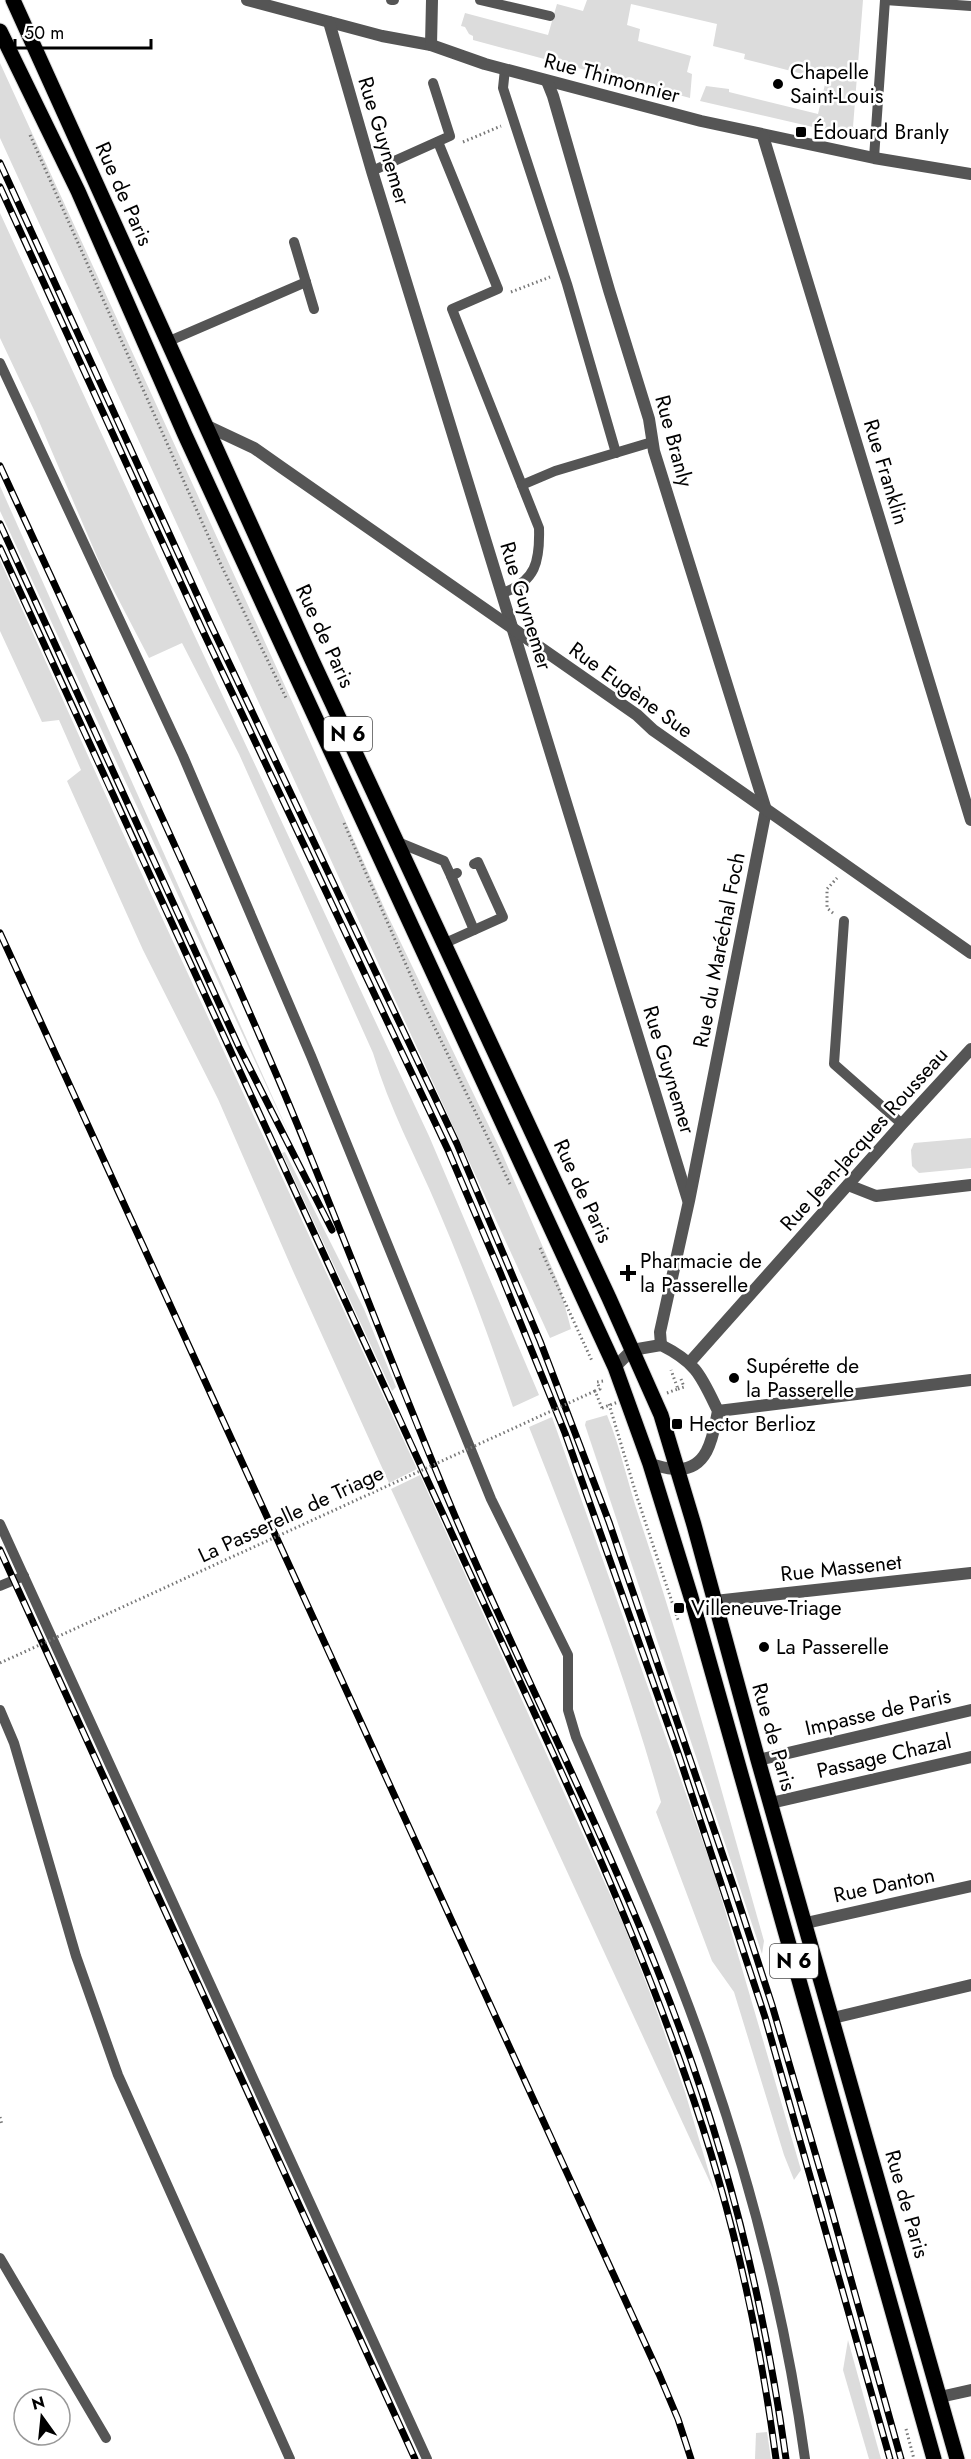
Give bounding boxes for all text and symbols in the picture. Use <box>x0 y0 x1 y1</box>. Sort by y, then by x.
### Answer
scale bar <box>15 12 152 50</box>
text: 50 m <box>24 20 64 46</box>
street label: Rue Thimonnier <box>541 45 684 111</box>
place label: Chapelle Saint-Louis <box>790 57 883 111</box>
street label: Rue Guynemer <box>350 73 418 210</box>
marker: Chapelle Saint-Louis <box>771 77 785 91</box>
place label: Édouard Branly <box>813 117 949 147</box>
marker: Édouard Branly <box>794 125 808 139</box>
street label: Rue de Paris <box>88 137 160 251</box>
street label: Rue Branly <box>647 392 701 491</box>
street label: Rue Franklin <box>856 416 916 528</box>
street label: Rue Guynemer <box>492 538 560 675</box>
street label: Rue de Paris <box>288 579 362 693</box>
street label: Rue Eugène Sue <box>563 635 699 745</box>
road number: N 6 <box>324 717 372 751</box>
street label: Rue du Maréchal Foch <box>685 850 753 1050</box>
street label: Rue Guynemer <box>635 1002 703 1139</box>
street label: Rue Jean-Jacques Rousseau <box>773 1040 955 1238</box>
street label: Rue de Paris <box>546 1134 620 1248</box>
place label: Pharmacie de la Passerelle <box>640 1246 762 1300</box>
marker: Pharmacie de la Passerelle <box>621 1266 635 1280</box>
place label: Supérette de la Passerelle <box>746 1351 859 1405</box>
marker: Supérette de la Passerelle <box>727 1371 741 1385</box>
place label: Hector Berlioz <box>689 1409 816 1439</box>
marker: Hector Berlioz <box>670 1417 684 1431</box>
street label: La Passerelle de Triage <box>193 1458 389 1570</box>
street label: Rue Massenet <box>779 1547 903 1589</box>
place label: Villeneuve-Triage <box>691 1593 842 1623</box>
marker: Villeneuve-Triage <box>672 1601 686 1615</box>
place label: La Passerelle <box>776 1632 889 1662</box>
marker: La Passerelle <box>757 1640 771 1654</box>
street label: Rue de Paris <box>744 1679 804 1795</box>
street label: Impasse de Paris <box>802 1681 954 1743</box>
street label: Passage Chazal <box>814 1726 954 1786</box>
street label: Rue Danton <box>831 1860 937 1910</box>
road number: N 6 <box>770 1944 818 1978</box>
street label: Rue de Paris <box>877 2146 937 2262</box>
north arrow <box>12 2387 72 2447</box>
text: N <box>29 2390 47 2416</box>

